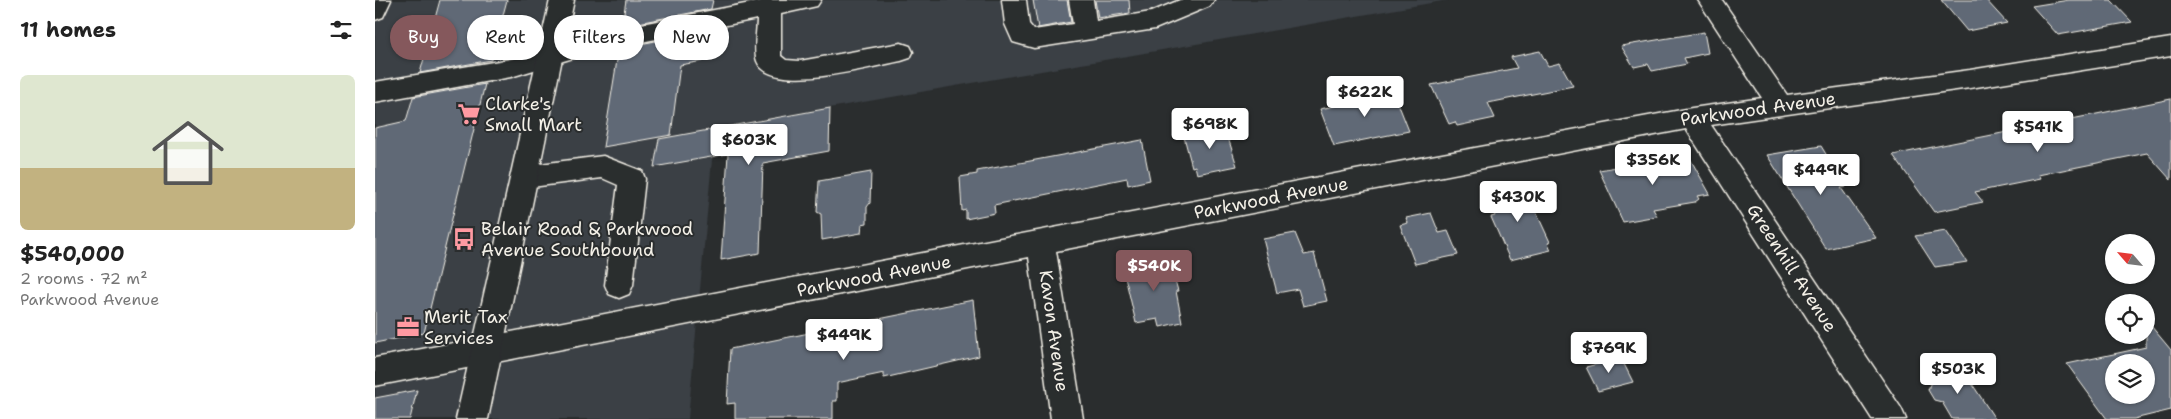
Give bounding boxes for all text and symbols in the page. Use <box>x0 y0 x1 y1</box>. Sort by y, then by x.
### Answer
chip: Buy <box>390 15 457 60</box>
chip: Rent <box>467 15 544 60</box>
chip: Filters <box>554 15 644 60</box>
chip: New <box>654 15 729 60</box>
text: 11 homes <box>20 16 116 44</box>
icon: filters <box>327 16 355 44</box>
pin: $622K <box>1330 76 1400 118</box>
text: $622K <box>1338 81 1392 102</box>
street label: Parkwood Avenue <box>1679 86 1837 132</box>
place label: Clarke's Small Mart <box>485 92 582 137</box>
supermarket icon: Clarke's Small Mart <box>456 101 482 127</box>
icon: home <box>143 108 233 198</box>
pin: $698K <box>1175 108 1245 150</box>
pin: $541K <box>2003 110 2073 153</box>
text: $698K <box>1183 113 1237 134</box>
text: $541K <box>2013 116 2063 137</box>
pin: $603K <box>714 124 784 166</box>
text: $603K <box>721 129 777 150</box>
pin: $356K <box>1618 144 1688 186</box>
text: $356K <box>1626 149 1680 170</box>
pin: $449K <box>1786 154 1856 196</box>
text: $449K <box>1794 159 1848 180</box>
street label: Parkwood Avenue <box>1192 171 1350 225</box>
pin: $430K <box>1483 180 1553 223</box>
text: $430K <box>1491 186 1545 207</box>
street label: Greenhill Avenue <box>1741 199 1843 337</box>
place label: Belair Road & Parkwood Avenue Southbound <box>481 217 693 262</box>
bus stop icon: Belair Road & Parkwood Avenue Southbound <box>451 226 477 252</box>
north arrow <box>2105 234 2155 284</box>
map controls <box>2105 234 2155 404</box>
text: $540,000 <box>20 240 125 268</box>
street label: Parkwood Avenue <box>795 249 953 303</box>
pin: $540K <box>1119 250 1189 292</box>
text: $540K <box>1127 255 1181 276</box>
text: 2 rooms · 72 m² <box>20 268 148 289</box>
street label: Kavon Avenue <box>1034 269 1074 393</box>
text: Parkwood Avenue <box>20 289 159 310</box>
button: locate <box>2105 294 2155 344</box>
place label: Merit Tax Services <box>424 305 507 350</box>
office icon: Merit Tax Services <box>395 314 421 340</box>
pin: $449K <box>809 318 879 361</box>
text: $449K <box>817 324 871 345</box>
pin: $769K <box>1574 332 1644 374</box>
text: $769K <box>1582 337 1636 358</box>
pin: $503K <box>1923 352 1993 395</box>
button: layers <box>2105 354 2155 404</box>
text: $503K <box>1931 358 1985 379</box>

